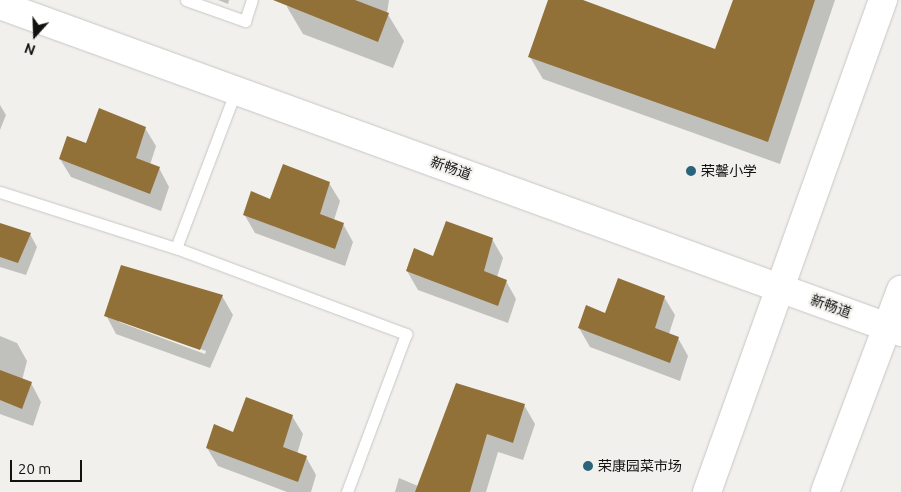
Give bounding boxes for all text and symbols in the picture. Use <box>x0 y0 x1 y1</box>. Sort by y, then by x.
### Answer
north arrow <box>10 10 60 60</box>
text: N <box>22 40 38 58</box>
street label: 新畅道 <box>428 153 474 183</box>
place label: 荣馨小学 <box>701 163 757 179</box>
marker: 荣馨小学 <box>685 165 697 177</box>
street label: 新畅道 <box>808 291 854 321</box>
scale bar <box>12 450 85 482</box>
place label: 荣康园菜市场 <box>598 458 682 474</box>
text: 20 m <box>18 460 51 477</box>
marker: 荣康园菜市场 <box>582 460 594 472</box>

